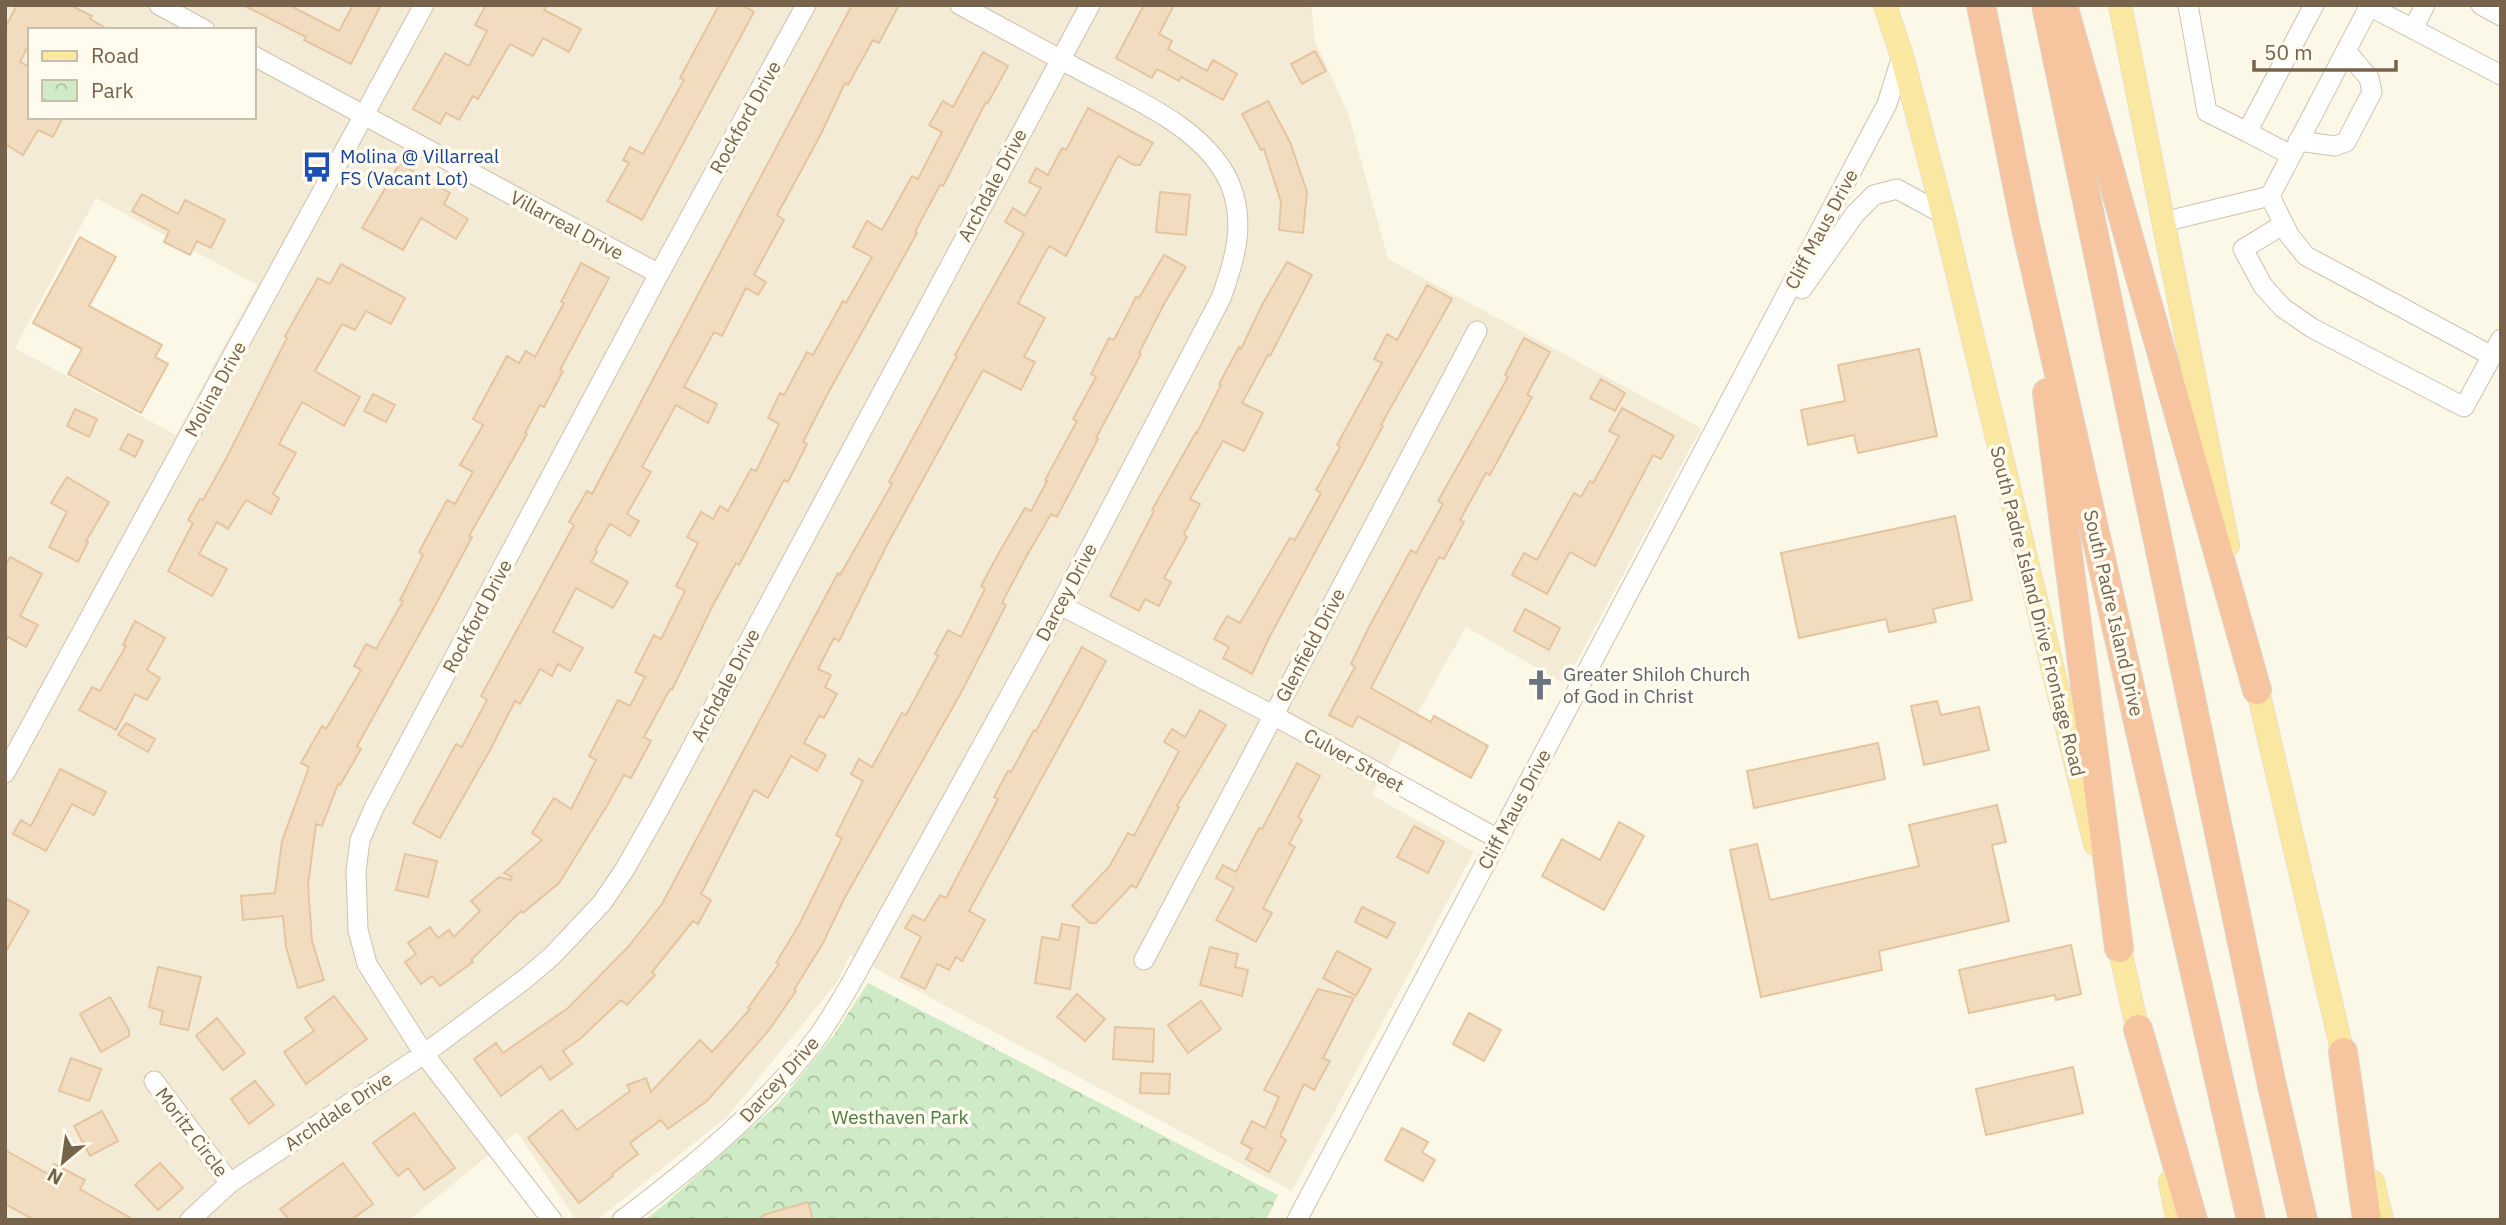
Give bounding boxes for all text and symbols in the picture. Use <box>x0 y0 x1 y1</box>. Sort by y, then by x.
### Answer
legend <box>28 28 256 119</box>
scale bar <box>2254 28 2396 72</box>
text: 50 m <box>2264 38 2313 66</box>
text: Road <box>91 41 139 69</box>
street label: Rockford Drive <box>704 56 786 178</box>
text: Park <box>91 76 134 104</box>
street label: Archdale Drive <box>952 124 1032 246</box>
place label: Molina @ Villarreal FS (Vacant Lot) <box>340 144 499 190</box>
bus stop icon: Molina @ Villarreal FS (Vacant Lot) <box>300 150 334 184</box>
street label: Cliff Maus Drive <box>1779 165 1863 293</box>
street label: Villarreal Drive <box>506 185 628 265</box>
street label: Molina Drive <box>179 337 251 441</box>
street label: South Padre Island Drive Frontage Road <box>1985 443 2091 779</box>
street label: South Padre Island Drive <box>2079 507 2149 719</box>
street label: Darcey Drive <box>1030 539 1102 645</box>
street label: Rockford Drive <box>437 555 517 677</box>
street label: Glenfield Drive <box>1270 584 1350 706</box>
street label: Archdale Drive <box>685 624 765 746</box>
place label: Greater Shiloh Church of God in Christ <box>1563 662 1750 708</box>
church icon: Greater Shiloh Church of God in Christ <box>1523 668 1557 702</box>
street label: Culver Street <box>1300 723 1408 797</box>
street label: Cliff Maus Drive <box>1472 745 1556 873</box>
street label: Darcey Drive <box>734 1031 824 1127</box>
street label: Archdale Drive <box>280 1066 396 1156</box>
street label: Moritz Circle <box>150 1082 234 1182</box>
park label: Westhaven Park <box>831 1105 969 1129</box>
north arrow <box>28 1127 98 1197</box>
text: N <box>43 1163 67 1191</box>

